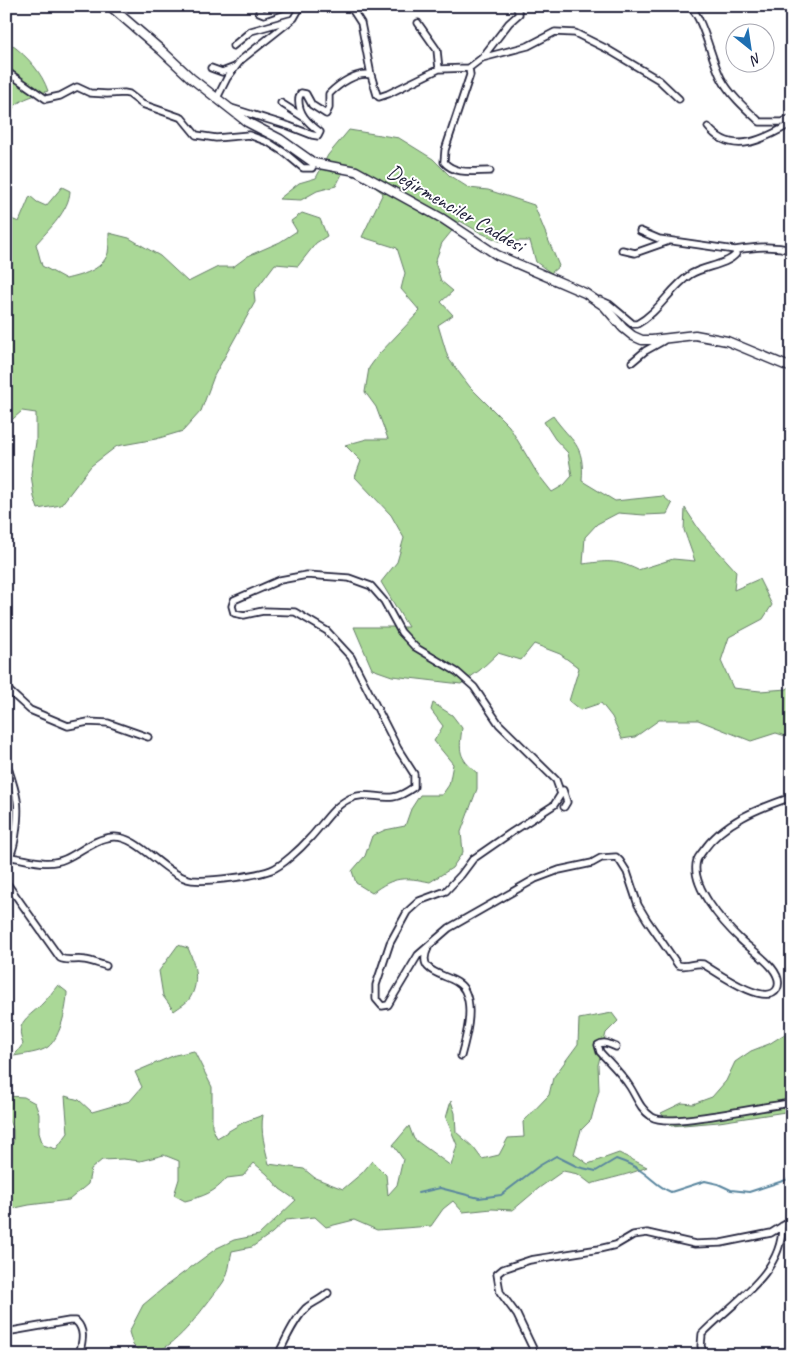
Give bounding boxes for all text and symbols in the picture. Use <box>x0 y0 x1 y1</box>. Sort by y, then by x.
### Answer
north arrow <box>726 22 776 72</box>
text: N <box>746 49 764 70</box>
street label: Değirmenciler Caddesi <box>383 158 532 259</box>

